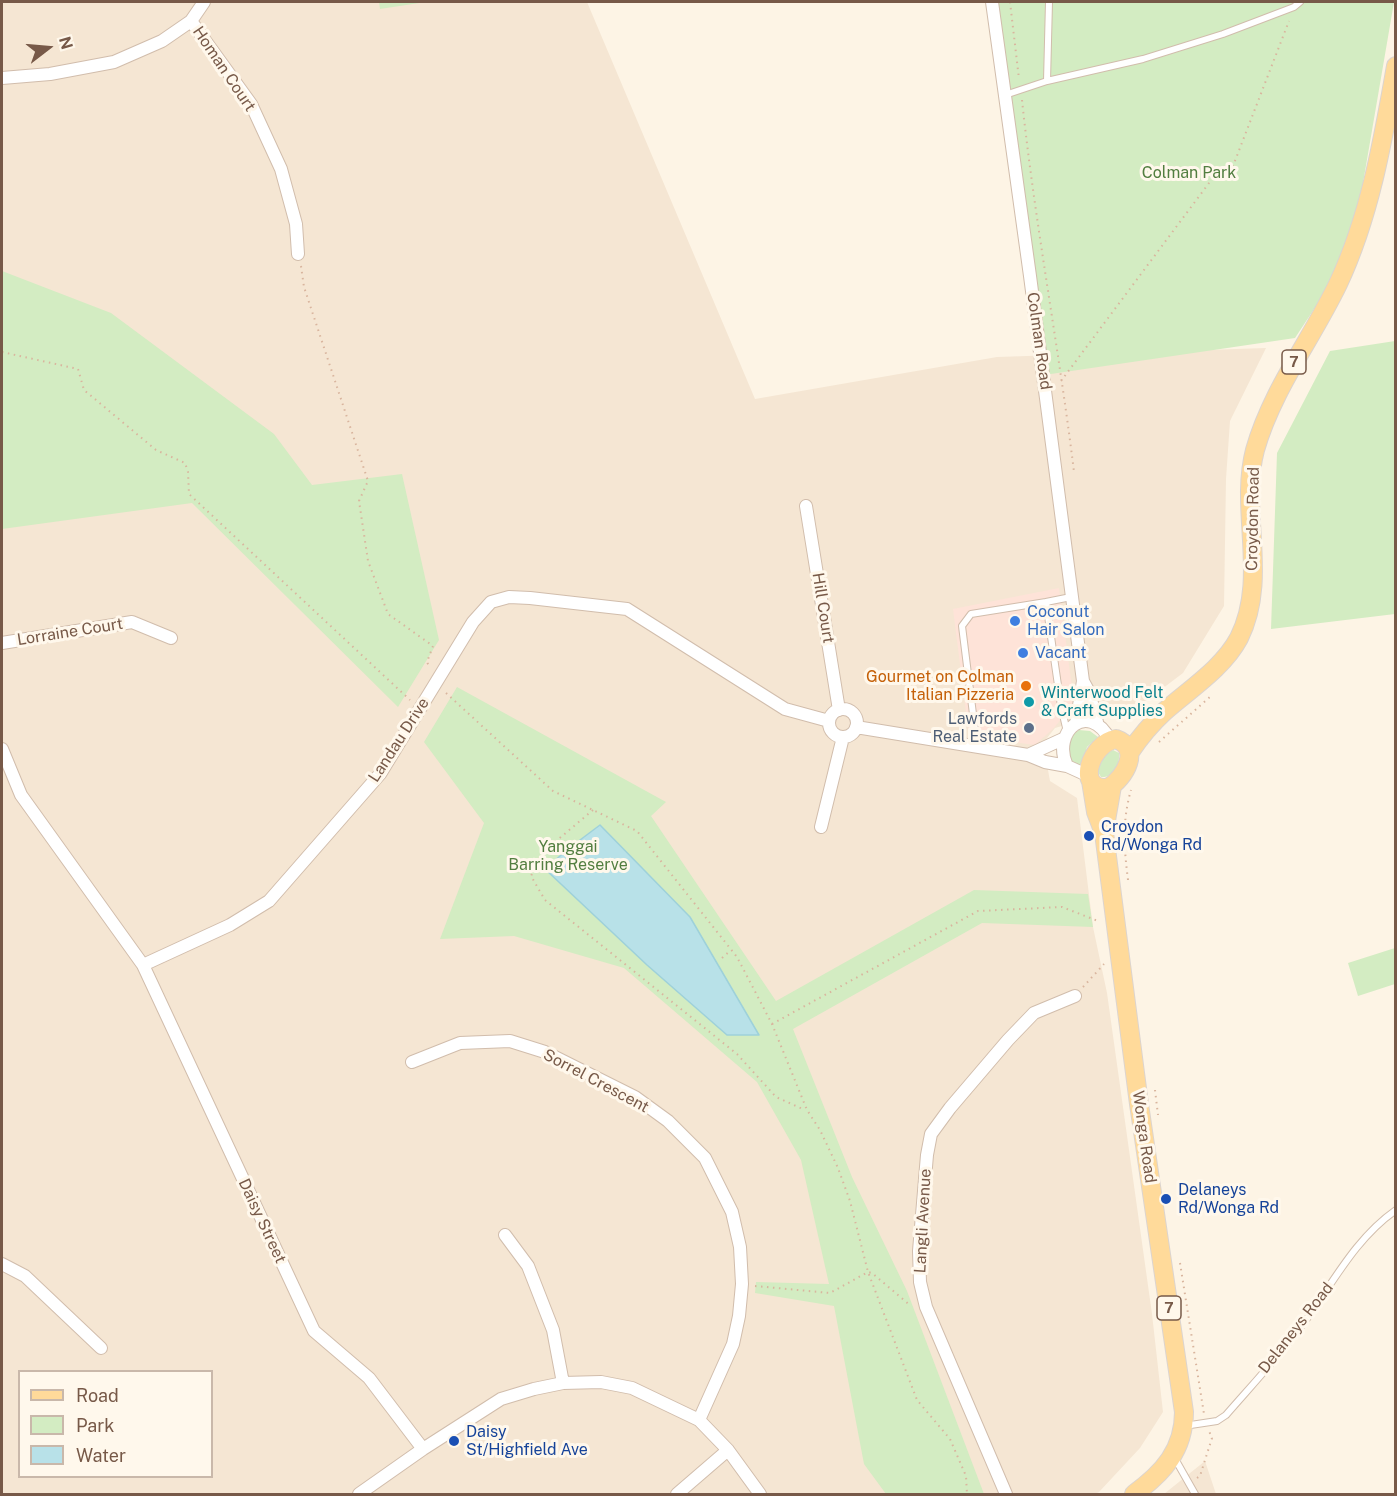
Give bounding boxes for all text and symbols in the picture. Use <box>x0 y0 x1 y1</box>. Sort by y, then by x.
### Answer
north arrow <box>18 18 78 78</box>
street label: Homan Court <box>188 23 260 115</box>
text: N <box>55 34 77 52</box>
park label: Colman Park <box>1142 163 1236 183</box>
street label: Colman Road <box>1023 291 1055 391</box>
road number: 7 <box>1282 350 1306 374</box>
street label: Croydon Road <box>1242 467 1264 571</box>
street label: Hill Court <box>808 571 838 645</box>
place label: Coconut Hair Salon <box>1027 602 1104 640</box>
street label: Lorraine Court <box>16 614 124 650</box>
marker: Coconut Hair Salon <box>1008 614 1022 628</box>
place label: Vacant <box>1035 643 1086 663</box>
marker: Vacant <box>1016 646 1030 660</box>
place label: Gourmet on Colman Italian Pizzeria <box>866 667 1014 705</box>
marker: Gourmet on Colman Italian Pizzeria <box>1019 679 1033 693</box>
place label: Winterwood Felt & Craft Supplies <box>1041 683 1163 721</box>
street label: Landau Drive <box>365 694 433 786</box>
marker: Winterwood Felt & Craft Supplies <box>1022 695 1036 709</box>
place label: Lawfords Real Estate <box>932 709 1017 747</box>
marker: Lawfords Real Estate <box>1022 721 1036 735</box>
place label: Croydon Rd/Wonga Rd <box>1101 817 1202 855</box>
marker: Croydon Rd/Wonga Rd <box>1082 829 1096 843</box>
park label: Yanggai Barring Reserve <box>508 837 628 875</box>
street label: Sorrel Crescent <box>540 1045 652 1117</box>
street label: Wonga Road <box>1128 1090 1160 1184</box>
street label: Langli Avenue <box>911 1168 935 1274</box>
street label: Daisy Street <box>234 1176 290 1266</box>
place label: Delaneys Rd/Wonga Rd <box>1178 1180 1279 1218</box>
marker: Delaneys Rd/Wonga Rd <box>1159 1192 1173 1206</box>
street label: Delaneys Road <box>1255 1279 1337 1377</box>
road number: 7 <box>1157 1296 1181 1320</box>
legend <box>18 1370 213 1478</box>
text: Road <box>76 1385 119 1406</box>
text: Park <box>76 1415 114 1436</box>
place label: Daisy St/Highfield Ave <box>466 1422 588 1460</box>
marker: Daisy St/Highfield Ave <box>447 1434 461 1448</box>
text: Water <box>76 1445 126 1466</box>

